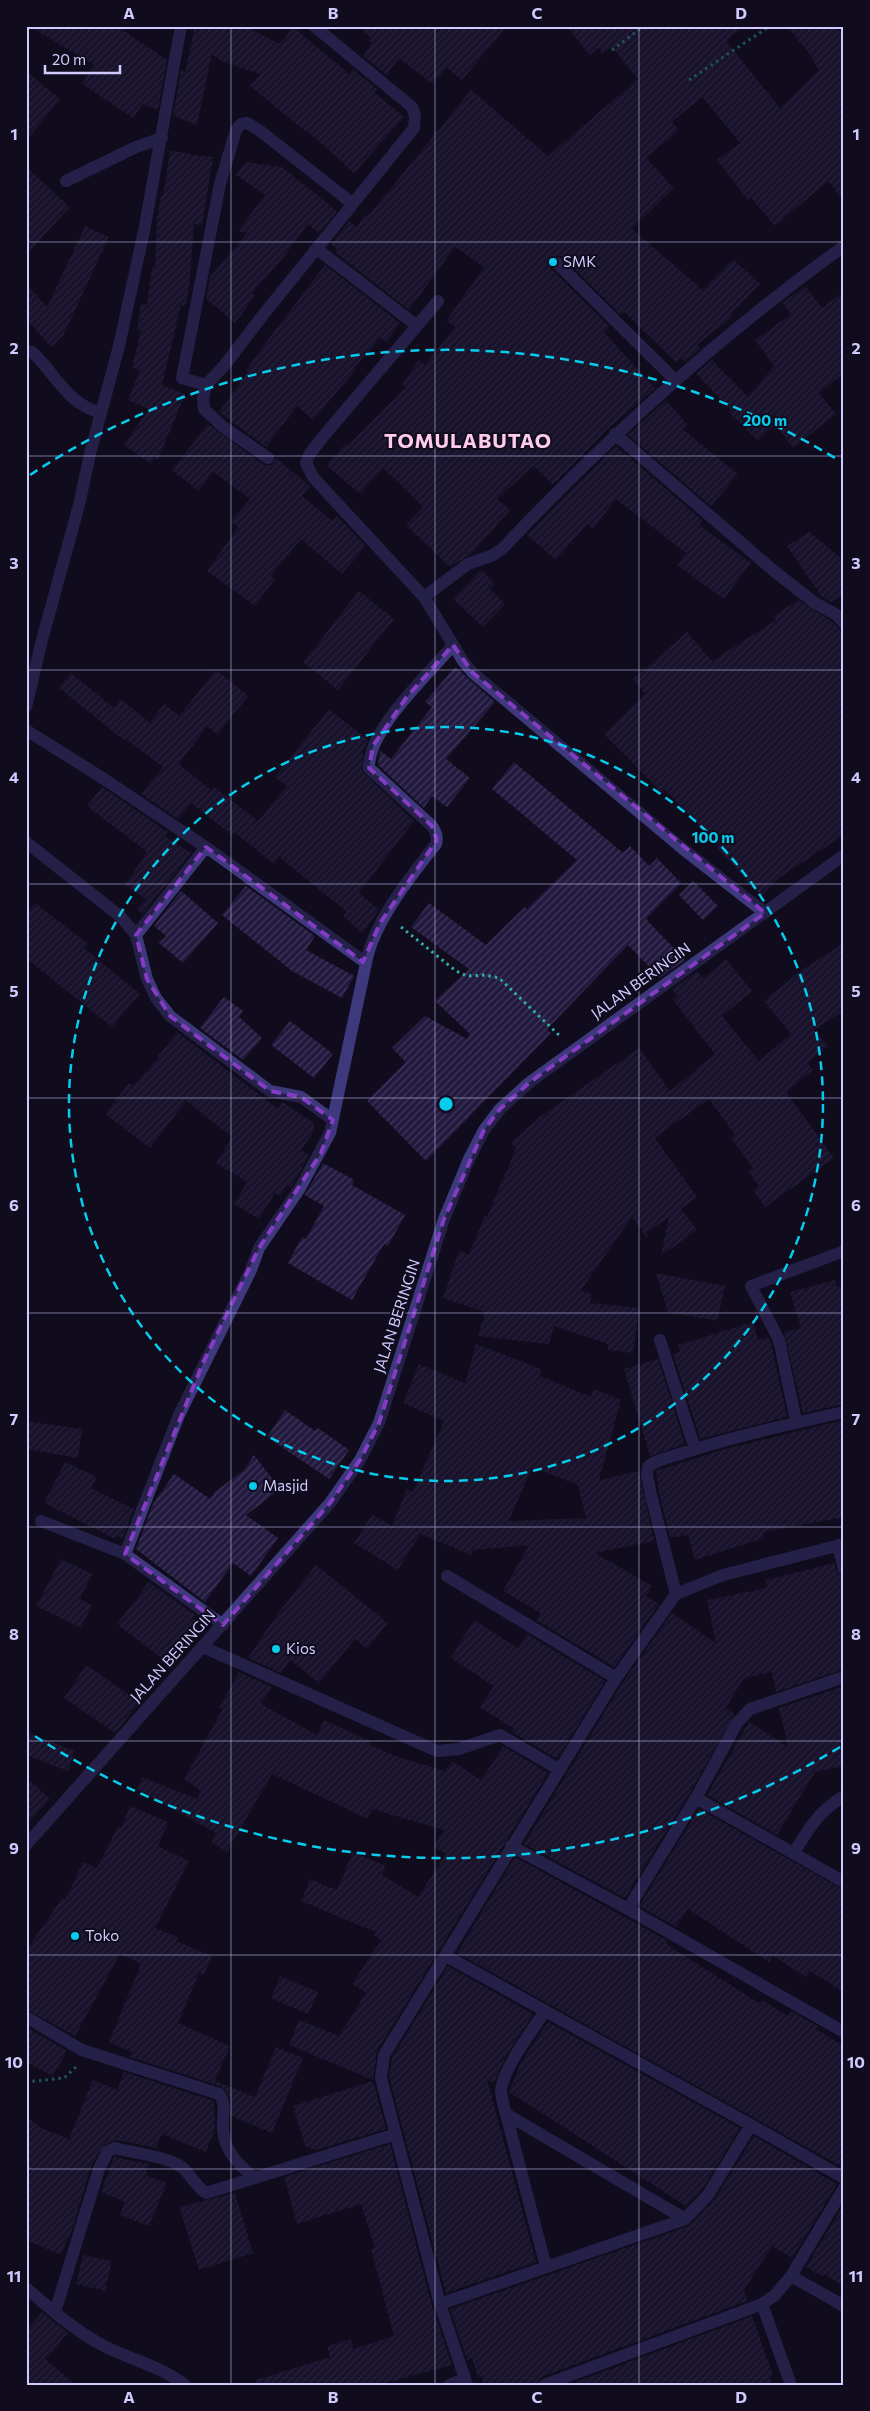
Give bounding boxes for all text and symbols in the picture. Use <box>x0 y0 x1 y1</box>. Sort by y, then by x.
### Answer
text: A <box>123 3 135 22</box>
text: B <box>328 3 339 22</box>
text: C <box>532 3 543 22</box>
text: D <box>735 3 747 22</box>
scale bar <box>45 42 120 74</box>
text: 20 m <box>52 50 86 68</box>
text: 1 <box>10 124 18 143</box>
text: 1 <box>852 124 860 143</box>
place label: SMK <box>563 252 596 270</box>
marker: SMK <box>547 256 559 268</box>
text: 2 <box>9 338 19 357</box>
text: 2 <box>851 338 861 357</box>
text: 200 m <box>743 411 787 429</box>
district label: TOMULABUTAO <box>384 428 552 452</box>
text: 3 <box>9 553 19 572</box>
text: 3 <box>851 553 861 572</box>
text: 4 <box>9 767 19 786</box>
text: 4 <box>851 767 861 786</box>
text: 100 m <box>692 828 734 846</box>
street label: JALAN BERINGIN <box>587 938 694 1022</box>
text: 5 <box>9 981 19 1000</box>
text: 5 <box>851 981 861 1000</box>
centre of rings <box>437 1095 455 1113</box>
text: 6 <box>9 1195 19 1214</box>
text: 6 <box>851 1195 861 1214</box>
street label: JALAN BERINGIN <box>369 1257 423 1375</box>
text: 7 <box>10 1409 19 1428</box>
text: 7 <box>852 1409 861 1428</box>
place label: Masjid <box>263 1476 308 1494</box>
marker: Masjid <box>247 1480 259 1492</box>
street label: JALAN BERINGIN <box>126 1605 219 1705</box>
text: 8 <box>9 1624 19 1643</box>
text: 8 <box>851 1624 861 1643</box>
place label: Kios <box>286 1639 316 1657</box>
marker: Kios <box>270 1643 282 1655</box>
text: 9 <box>9 1838 19 1857</box>
text: 9 <box>851 1838 861 1857</box>
place label: Toko <box>85 1926 119 1944</box>
marker: Toko <box>69 1930 81 1942</box>
text: 10 <box>5 2052 23 2071</box>
text: 10 <box>847 2052 865 2071</box>
text: 11 <box>7 2266 21 2285</box>
text: 11 <box>849 2266 863 2285</box>
text: A <box>123 2387 135 2406</box>
text: B <box>328 2387 339 2406</box>
text: C <box>532 2387 543 2406</box>
text: D <box>735 2387 747 2406</box>

